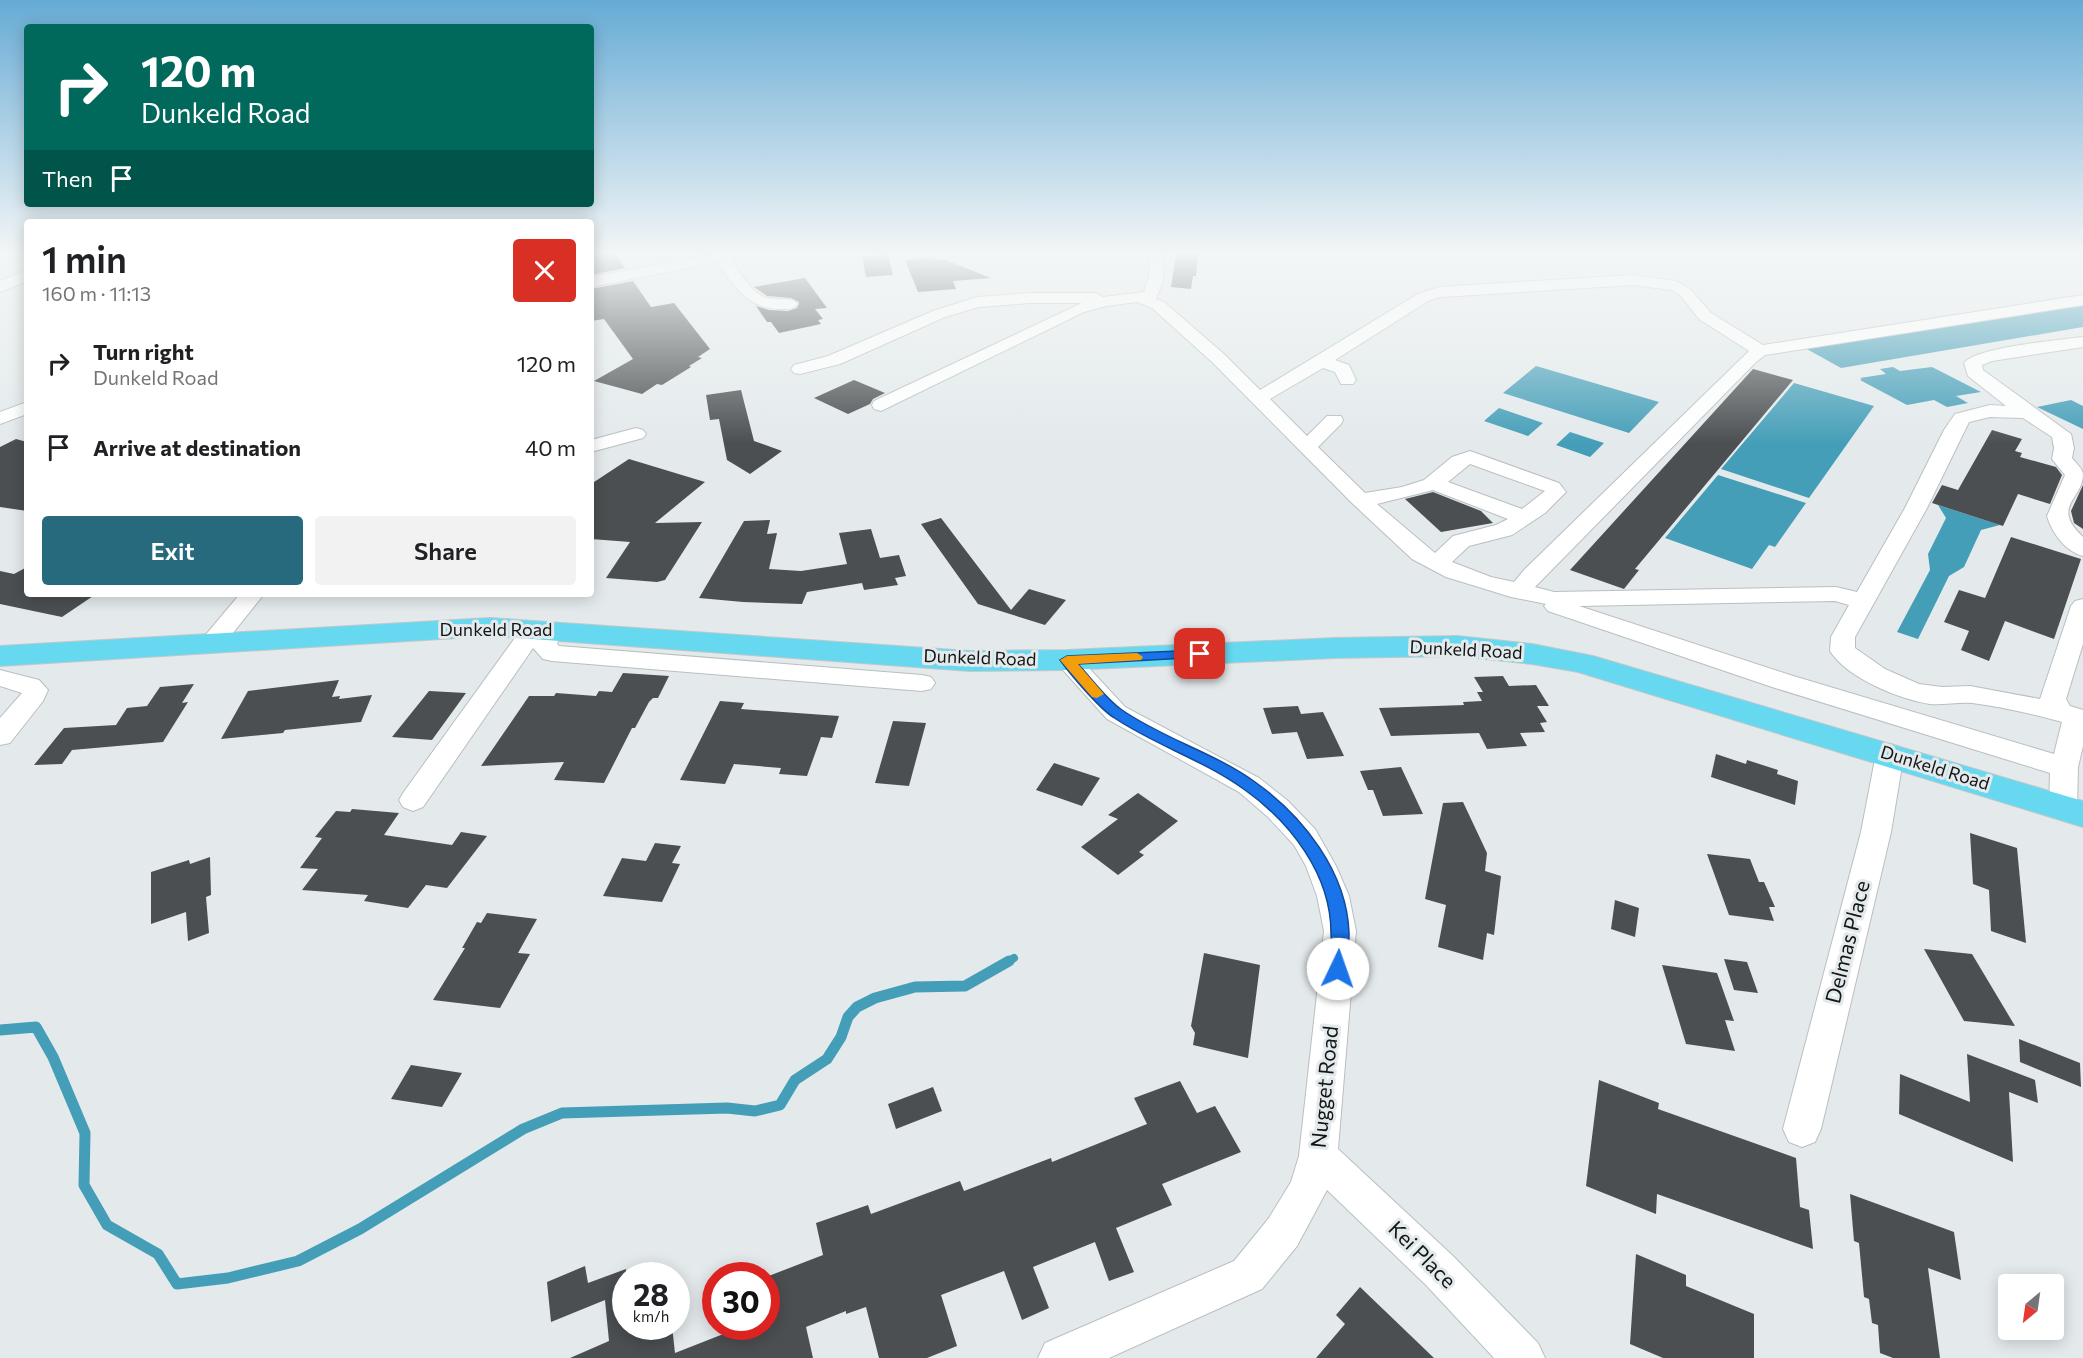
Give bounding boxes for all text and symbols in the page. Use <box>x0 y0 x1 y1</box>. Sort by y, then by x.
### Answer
text: 120 m <box>141 44 256 96</box>
icon: right <box>42 48 120 126</box>
text: Dunkeld Road <box>141 96 310 129</box>
icon: arrive <box>105 162 138 195</box>
text: Then <box>42 165 93 192</box>
text: 1 min <box>42 236 127 280</box>
button: close <box>513 239 576 302</box>
text: 160 m · 11:13 <box>42 281 151 305</box>
text: Turn right <box>93 338 194 365</box>
icon: right <box>42 347 75 380</box>
text: 120 m <box>517 350 576 377</box>
text: Dunkeld Road <box>93 365 218 389</box>
icon: arrive <box>42 431 75 464</box>
text: Arrive at destination <box>93 434 301 461</box>
text: 40 m <box>525 434 576 461</box>
button: Exit <box>42 516 303 585</box>
button: Share <box>315 516 576 585</box>
street label: Dunkeld Road <box>440 618 552 640</box>
pin <box>1174 628 1225 679</box>
street label: Dunkeld Road <box>1409 635 1523 663</box>
icon: arrive <box>1183 637 1216 670</box>
street label: Dunkeld Road <box>923 644 1037 670</box>
street label: Dunkeld Road <box>1878 740 1993 794</box>
street label: Delmas Place <box>1819 878 1874 1006</box>
position arrow <box>1306 937 1370 1001</box>
street label: Nugget Road <box>1305 1025 1342 1149</box>
street label: Kei Place <box>1384 1215 1462 1293</box>
speed limit sign: 30 <box>702 1262 780 1340</box>
north arrow <box>1998 1274 2064 1340</box>
map controls <box>1998 1274 2064 1340</box>
text: 28 <box>633 1275 669 1312</box>
text: km/h <box>633 1307 669 1325</box>

